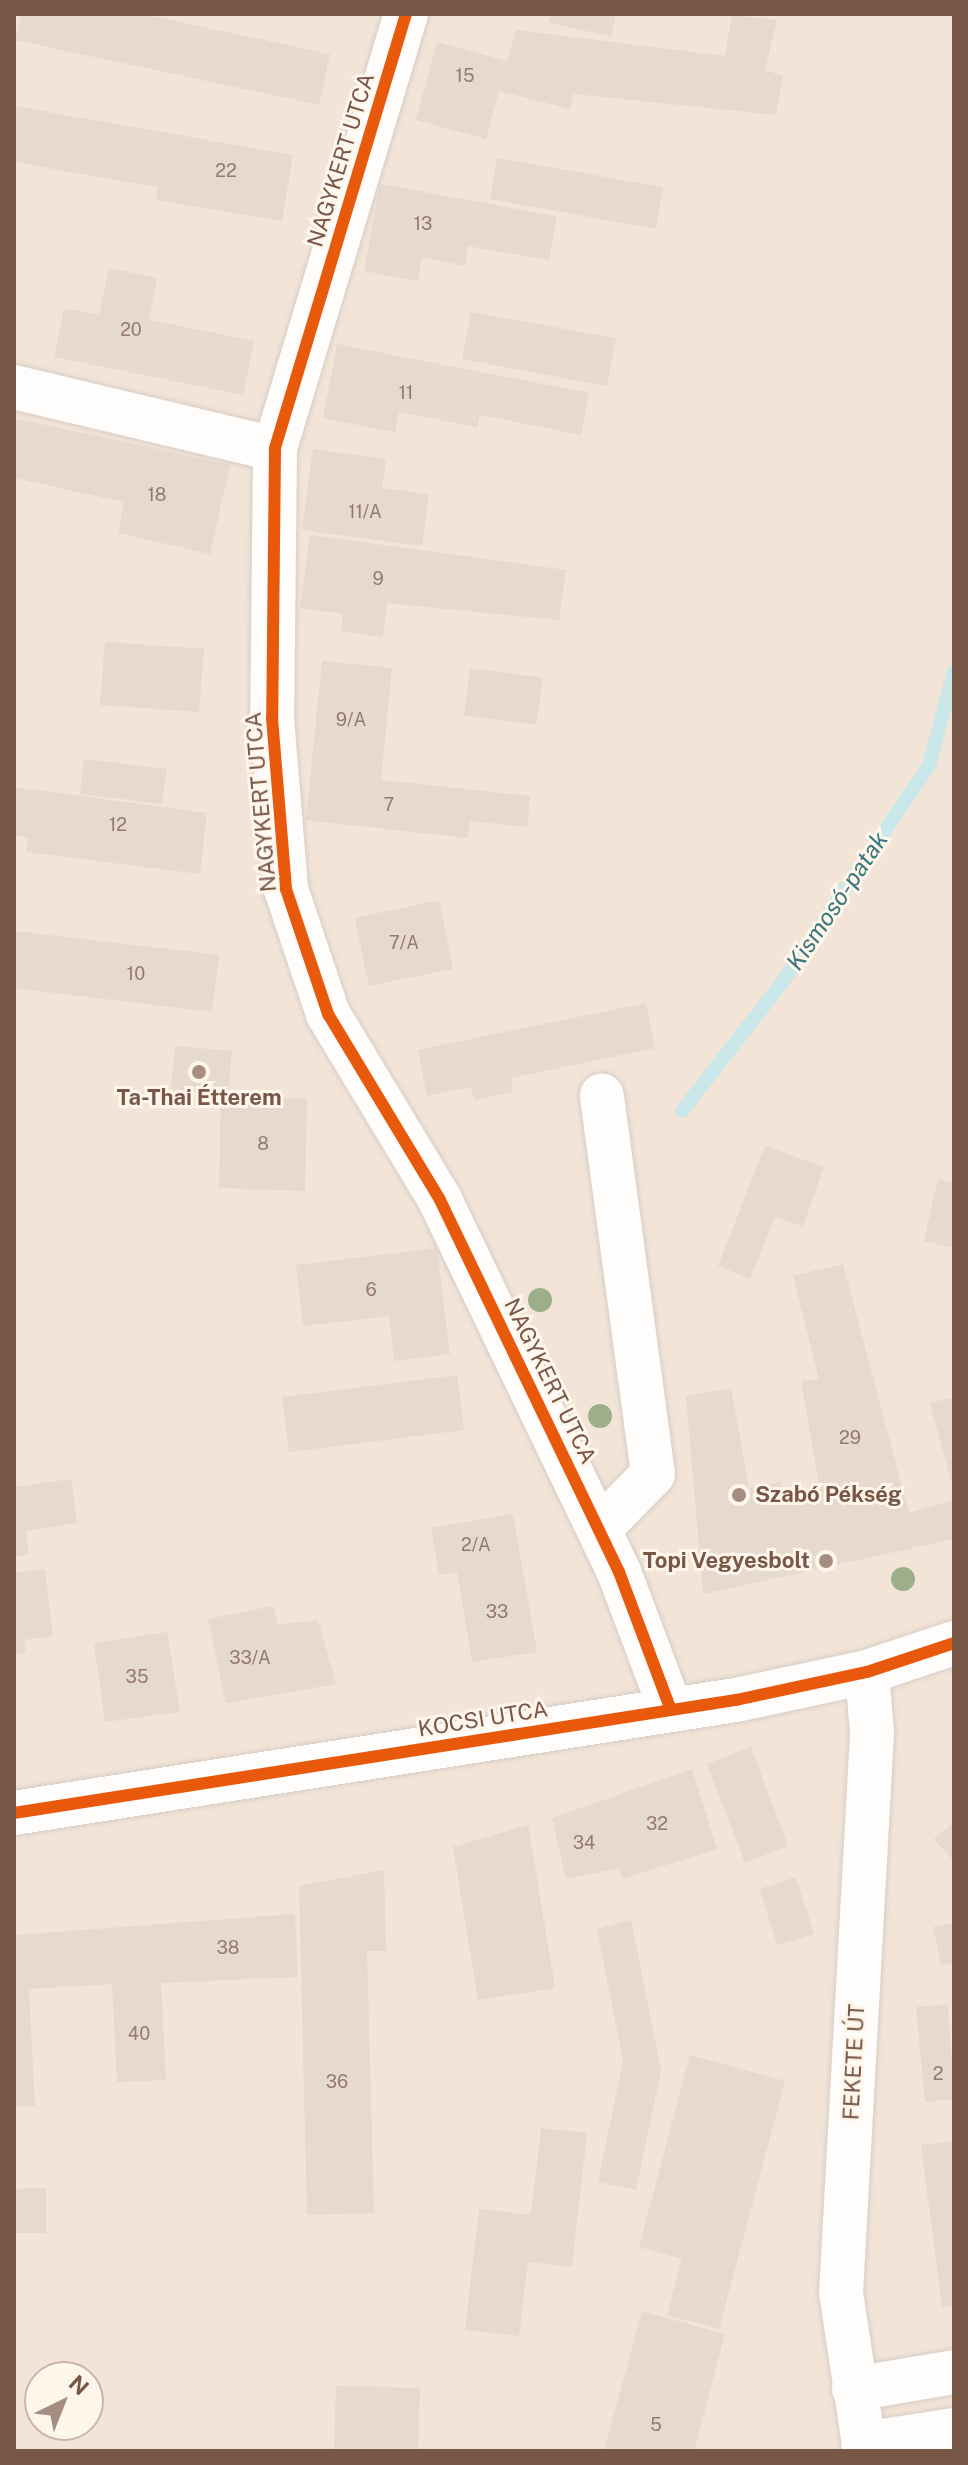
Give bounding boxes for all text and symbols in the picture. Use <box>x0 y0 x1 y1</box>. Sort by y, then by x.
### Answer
house number: 15 <box>456 65 474 87</box>
street label: NAGYKERT UTCA <box>302 70 380 250</box>
house number: 22 <box>215 160 237 182</box>
house number: 13 <box>414 213 432 235</box>
house number: 20 <box>120 319 142 341</box>
house number: 11 <box>399 382 413 404</box>
house number: 18 <box>148 484 166 506</box>
house number: 11/A <box>348 501 382 523</box>
house number: 9 <box>372 568 384 590</box>
house number: 9/A <box>336 709 366 731</box>
street label: NAGYKERT UTCA <box>240 711 282 893</box>
house number: 7 <box>384 794 394 816</box>
house number: 12 <box>109 814 127 836</box>
water label: Kismosó-patak <box>780 826 894 976</box>
house number: 7/A <box>389 932 419 954</box>
house number: 10 <box>127 963 145 985</box>
marker: Ta-Thai Étterem <box>190 1063 208 1081</box>
place label: Ta-Thai Étterem <box>116 1085 282 1111</box>
house number: 8 <box>257 1133 269 1155</box>
house number: 6 <box>365 1279 377 1301</box>
street label: NAGYKERT UTCA <box>499 1294 601 1468</box>
house number: 29 <box>839 1427 861 1449</box>
place label: Szabó Pékség <box>755 1482 902 1508</box>
marker: Szabó Pékség <box>730 1486 748 1504</box>
house number: 2/A <box>461 1534 491 1556</box>
place label: Topi Vegyesbolt <box>642 1548 810 1574</box>
marker: Topi Vegyesbolt <box>817 1552 835 1570</box>
house number: 33 <box>486 1601 508 1623</box>
house number: 33/A <box>229 1647 271 1669</box>
house number: 35 <box>126 1666 148 1688</box>
street label: KOCSI UTCA <box>416 1696 550 1742</box>
house number: 32 <box>646 1813 668 1835</box>
house number: 34 <box>573 1832 595 1854</box>
house number: 38 <box>217 1937 239 1959</box>
street label: FEKETE ÚT <box>838 2003 870 2121</box>
house number: 40 <box>128 2023 150 2045</box>
house number: 2 <box>933 2063 943 2085</box>
house number: 36 <box>326 2071 348 2093</box>
north arrow <box>24 2361 104 2441</box>
text: N <box>64 2370 94 2400</box>
house number: 5 <box>650 2414 662 2436</box>

